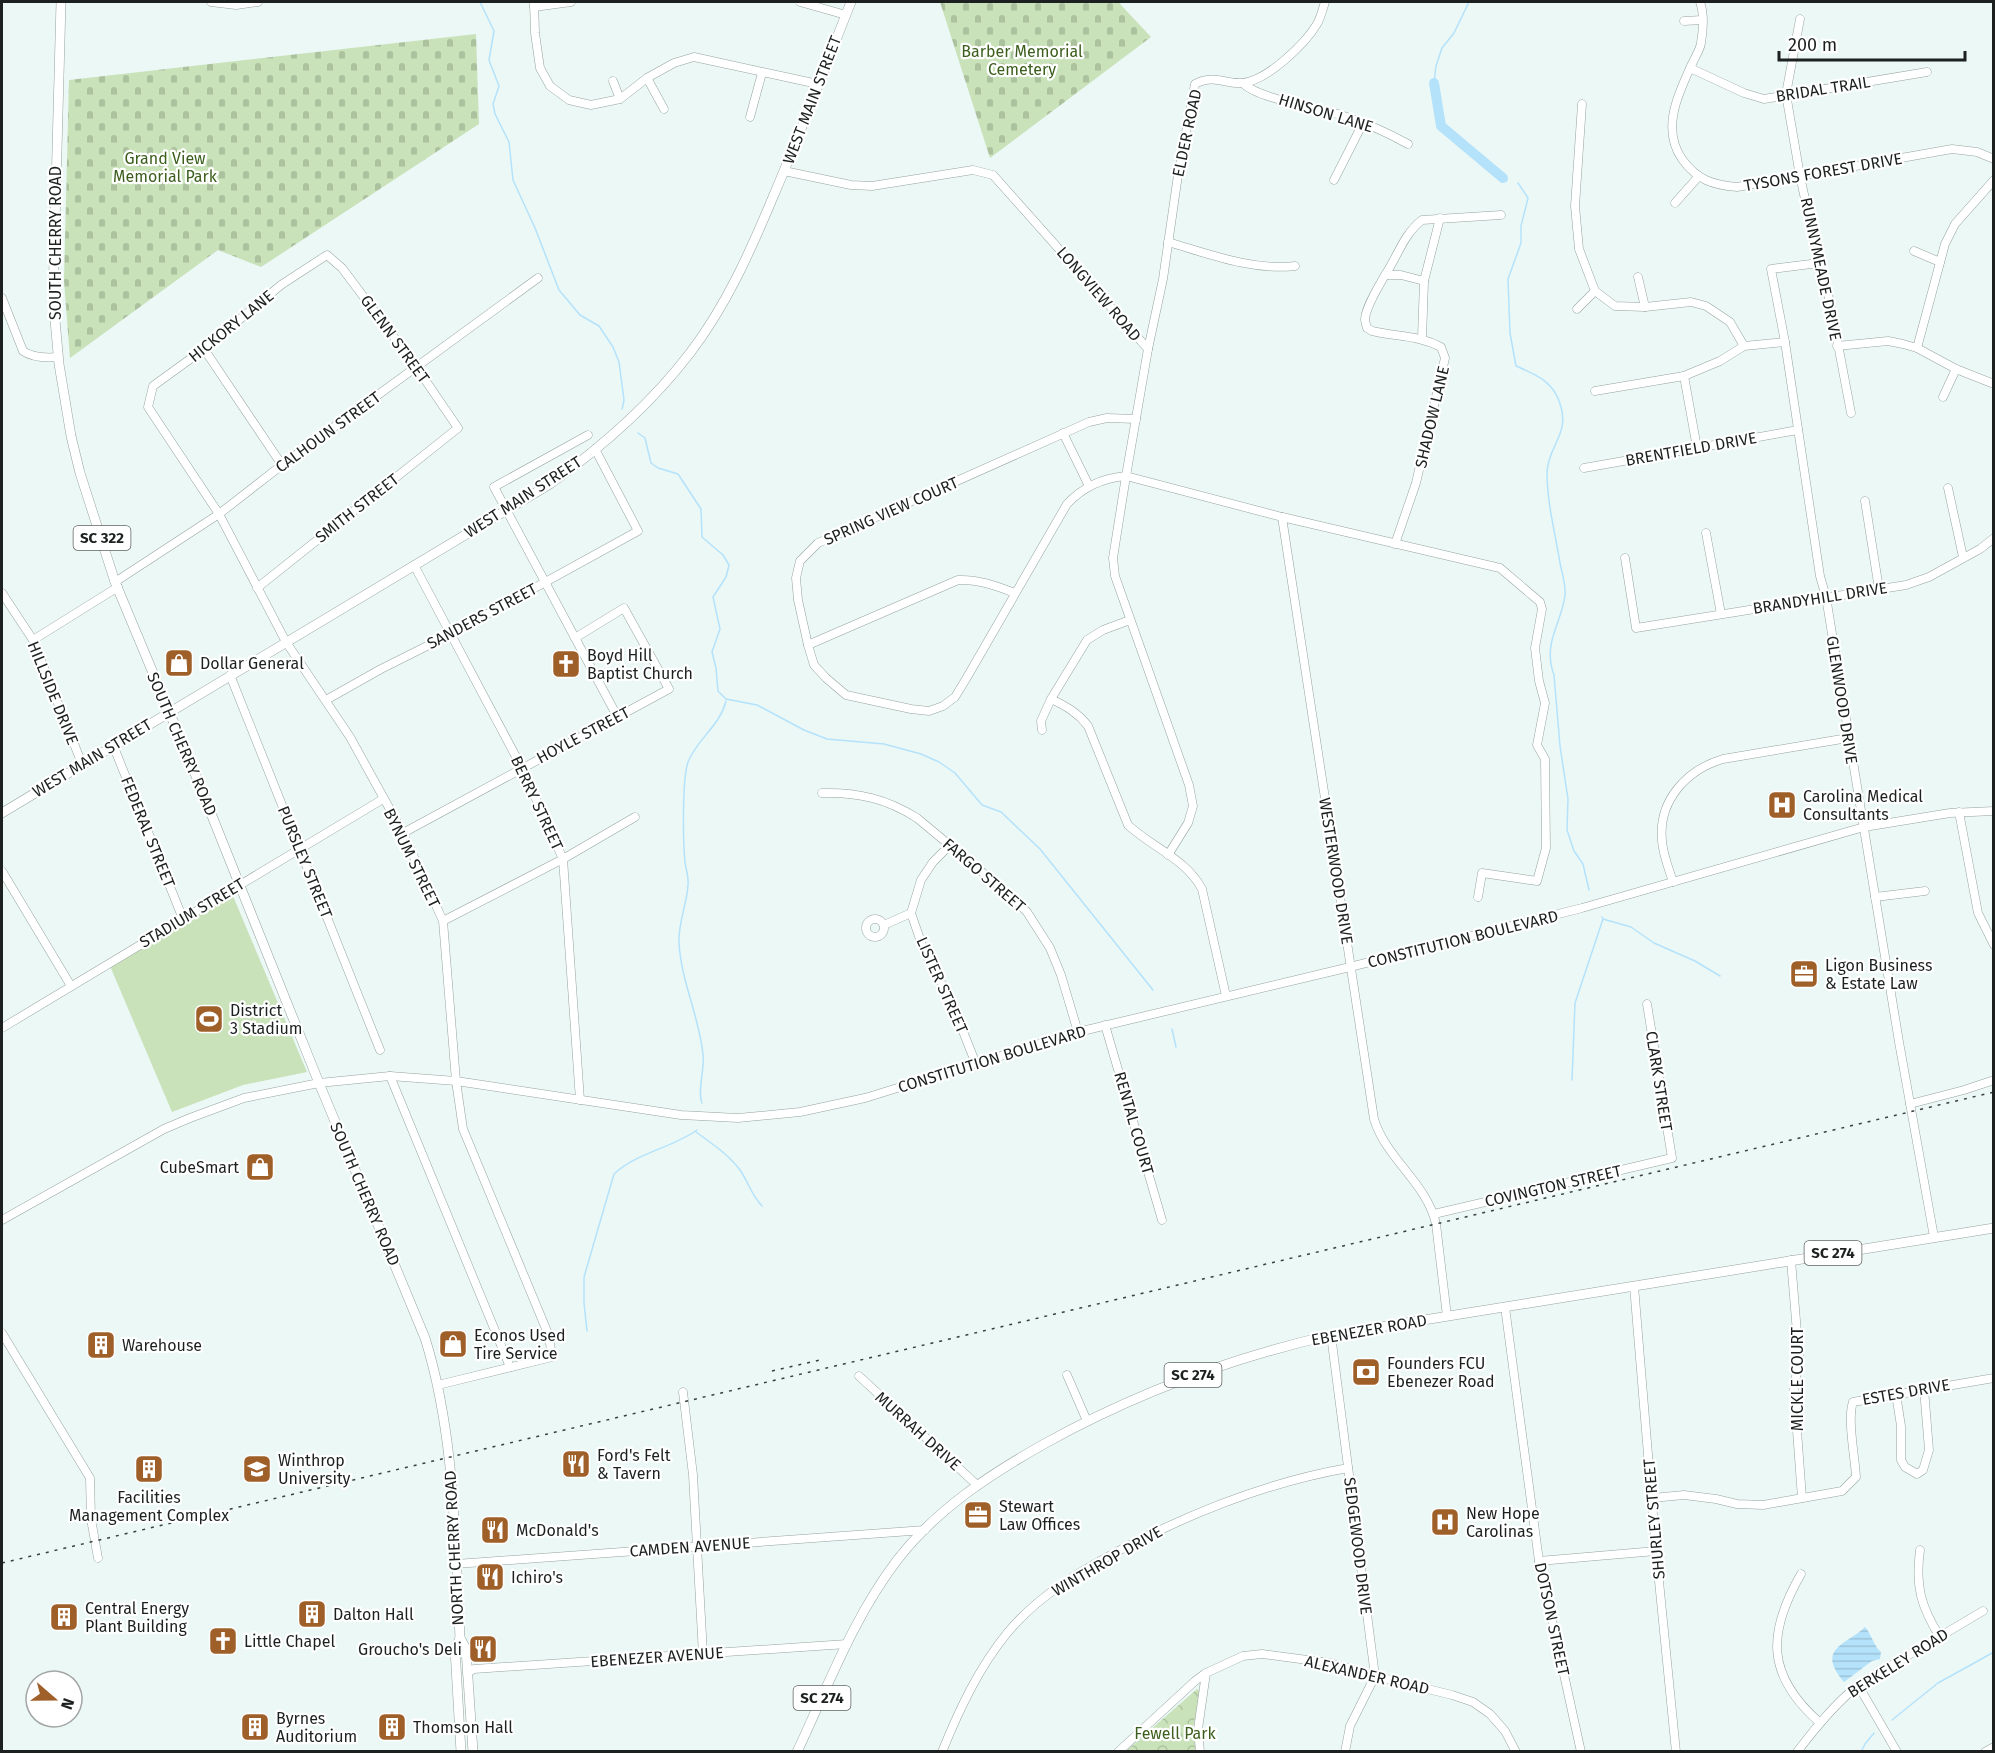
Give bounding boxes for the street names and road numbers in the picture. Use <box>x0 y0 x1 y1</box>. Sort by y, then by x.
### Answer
street label: WEST MAIN STREET <box>779 33 845 167</box>
street label: BRIDAL TRAIL <box>1774 72 1872 106</box>
street label: ELDER ROAD <box>1168 87 1206 179</box>
street label: HINSON LANE <box>1276 90 1376 136</box>
street label: TYSONS FOREST DRIVE <box>1742 149 1904 195</box>
street label: SOUTH CHERRY ROAD <box>46 166 65 320</box>
street label: RUNNYMEADE DRIVE <box>1797 196 1845 342</box>
street label: LONGVIEW ROAD <box>1053 243 1145 345</box>
street label: HICKORY LANE <box>185 286 277 366</box>
street label: GLENN STREET <box>357 291 434 387</box>
street label: SHADOW LANE <box>1411 364 1453 470</box>
street label: CALHOUN STREET <box>272 387 385 477</box>
street label: BRENTFIELD DRIVE <box>1624 428 1758 470</box>
street label: WEST MAIN STREET <box>461 452 586 542</box>
street label: SMITH STREET <box>311 469 403 547</box>
street label: SPRING VIEW COURT <box>821 472 962 549</box>
road number: SC 322 <box>74 526 130 550</box>
street label: BRANDYHILL DRIVE <box>1751 578 1889 618</box>
street label: SANDERS STREET <box>424 579 541 653</box>
street label: GLENWOOD DRIVE <box>1822 634 1862 766</box>
street label: HILLSIDE DRIVE <box>24 638 82 748</box>
street label: SOUTH CHERRY ROAD <box>143 669 221 819</box>
street label: HOYLE STREET <box>533 702 633 768</box>
street label: WEST MAIN STREET <box>29 715 156 801</box>
street label: BERRY STREET <box>507 753 567 854</box>
street label: FEDERAL STREET <box>117 774 179 891</box>
street label: WESTERWOOD DRIVE <box>1315 796 1357 946</box>
street label: PURSLEY STREET <box>274 803 336 922</box>
street label: BYNUM STREET <box>380 805 445 911</box>
street label: FARGO STREET <box>939 834 1030 916</box>
street label: STADIUM STREET <box>136 874 249 952</box>
street label: CONSTITUTION BOULEVARD <box>1366 906 1560 972</box>
street label: LISTER STREET <box>912 934 972 1037</box>
street label: CONSTITUTION BOULEVARD <box>896 1021 1088 1097</box>
street label: CLARK STREET <box>1642 1030 1676 1133</box>
street label: RENTAL COURT <box>1110 1069 1158 1177</box>
street label: SOUTH CHERRY ROAD <box>326 1119 404 1269</box>
street label: COVINGTON STREET <box>1483 1161 1624 1211</box>
road number: SC 274 <box>1804 1241 1862 1265</box>
street label: EBENEZER ROAD <box>1310 1310 1428 1350</box>
street label: MICKLE COURT <box>1788 1326 1807 1431</box>
road number: SC 274 <box>1164 1363 1222 1387</box>
street label: ESTES DRIVE <box>1861 1375 1951 1409</box>
street label: MURRAH DRIVE <box>871 1388 965 1474</box>
street label: SHURLEY STREET <box>1639 1457 1669 1580</box>
street label: NORTH CHERRY ROAD <box>440 1470 468 1626</box>
street label: SEDGEWOOD DRIVE <box>1340 1476 1376 1616</box>
street label: WINTHROP DRIVE <box>1048 1522 1166 1600</box>
street label: CAMDEN AVENUE <box>629 1533 751 1561</box>
street label: DOTSON STREET <box>1531 1561 1573 1678</box>
street label: BERKELEY ROAD <box>1844 1624 1952 1702</box>
street label: EBENEZER AVENUE <box>590 1643 724 1671</box>
street label: ALEXANDER ROAD <box>1303 1651 1431 1699</box>
road number: SC 274 <box>794 1686 850 1710</box>

